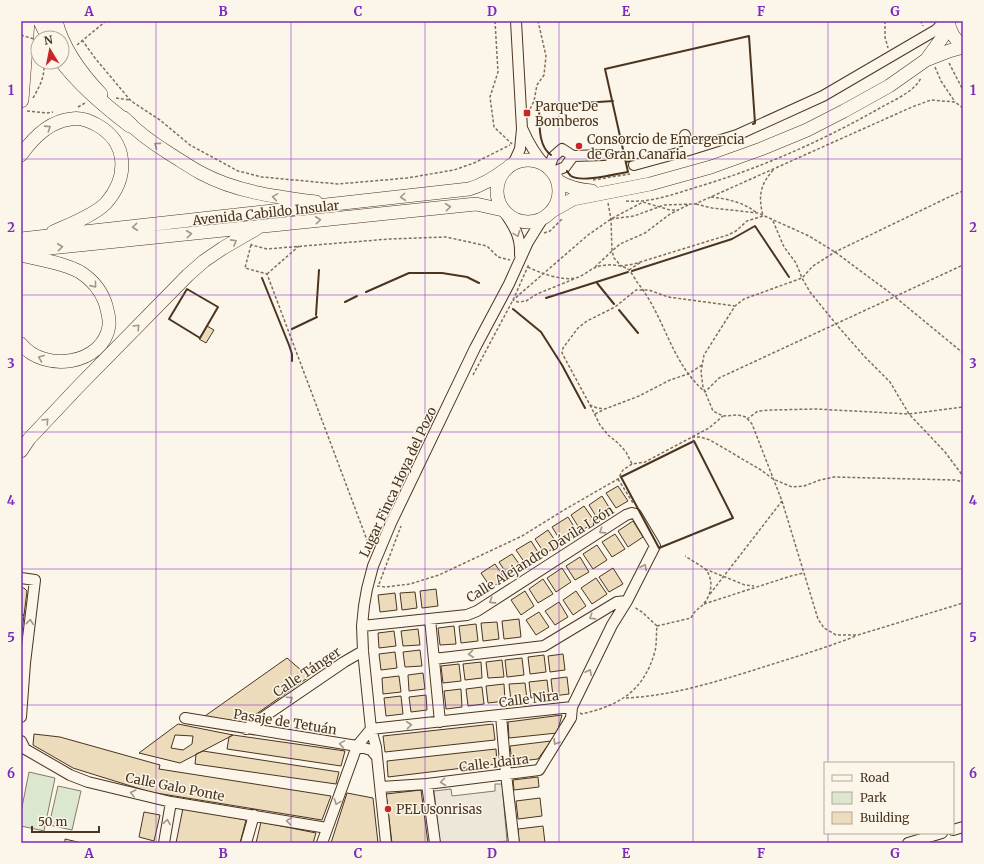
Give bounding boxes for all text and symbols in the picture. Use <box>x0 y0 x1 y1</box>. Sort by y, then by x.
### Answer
text: A <box>83 3 94 20</box>
text: B <box>218 3 228 20</box>
text: C <box>354 3 363 20</box>
text: D <box>487 3 497 20</box>
text: E <box>622 3 631 20</box>
text: F <box>757 3 765 20</box>
text: G <box>890 3 900 20</box>
north arrow <box>30 30 70 70</box>
text: N <box>43 32 54 48</box>
text: 1 <box>8 82 14 99</box>
text: 1 <box>970 82 976 99</box>
place label: Parque De Bomberos <box>535 98 599 130</box>
marker: Parque De Bomberos <box>522 108 532 118</box>
one-way arrow <box>44 126 51 133</box>
place label: Consorcio de Emergencia de Gran Canaria <box>587 131 744 163</box>
marker: Consorcio de Emergencia de Gran Canaria <box>574 141 584 151</box>
one-way arrow <box>155 143 162 150</box>
one-way arrow <box>400 192 406 201</box>
one-way arrow <box>272 193 278 201</box>
street label: Avenida Cabildo Insular <box>191 197 340 229</box>
one-way arrow <box>445 203 451 212</box>
one-way arrow <box>315 216 321 225</box>
text: 2 <box>7 219 15 236</box>
text: 2 <box>969 219 977 236</box>
one-way arrow <box>132 222 138 231</box>
one-way arrow <box>186 230 192 239</box>
one-way arrow <box>513 231 521 238</box>
one-way arrow <box>230 239 237 246</box>
one-way arrow <box>57 243 63 252</box>
one-way arrow <box>90 280 97 287</box>
one-way arrow <box>132 324 140 332</box>
one-way arrow <box>38 354 45 362</box>
text: 3 <box>7 355 15 372</box>
text: 3 <box>969 355 977 372</box>
street label: Lugar Finca Hoya del Pozo <box>356 404 441 560</box>
one-way arrow <box>42 418 49 426</box>
text: 4 <box>7 492 16 509</box>
text: 4 <box>969 492 978 509</box>
street label: Calle Alejandro Dávila León <box>463 501 617 606</box>
one-way arrow <box>599 526 606 533</box>
one-way arrow <box>639 563 647 571</box>
one-way arrow <box>490 596 497 603</box>
one-way arrow <box>589 612 596 620</box>
one-way arrow <box>25 619 34 626</box>
text: 5 <box>7 629 15 646</box>
text: 5 <box>969 629 977 646</box>
street label: Calle Tánger <box>270 643 344 701</box>
one-way arrow <box>468 649 474 658</box>
one-way arrow <box>584 669 592 676</box>
street label: Calle Nira <box>498 687 560 711</box>
one-way arrow <box>285 697 292 704</box>
street label: Pasaje de Tetuán <box>232 705 338 739</box>
one-way arrow <box>406 721 413 730</box>
one-way arrow <box>554 738 561 745</box>
one-way arrow <box>339 740 345 749</box>
street label: Calle Idaira <box>458 750 530 776</box>
legend <box>824 762 954 834</box>
text: 6 <box>7 765 15 782</box>
text: 6 <box>969 765 977 782</box>
street label: Calle Galo Ponte <box>124 769 226 805</box>
text: Road <box>860 770 889 785</box>
one-way arrow <box>440 777 446 786</box>
one-way arrow <box>129 789 136 797</box>
text: Park <box>860 790 887 805</box>
one-way arrow <box>334 798 342 805</box>
place label: PELUsonrisas <box>396 801 482 818</box>
marker: PELUsonrisas <box>383 804 393 814</box>
scale bar <box>32 808 99 834</box>
text: Building <box>860 810 910 825</box>
text: 50 m <box>38 814 67 829</box>
one-way arrow <box>286 817 292 826</box>
one-way arrow <box>162 819 171 826</box>
text: A <box>83 845 94 862</box>
text: B <box>218 845 228 862</box>
text: C <box>354 845 363 862</box>
text: D <box>487 845 497 862</box>
text: E <box>622 845 631 862</box>
text: F <box>757 845 765 862</box>
text: G <box>890 845 900 862</box>

